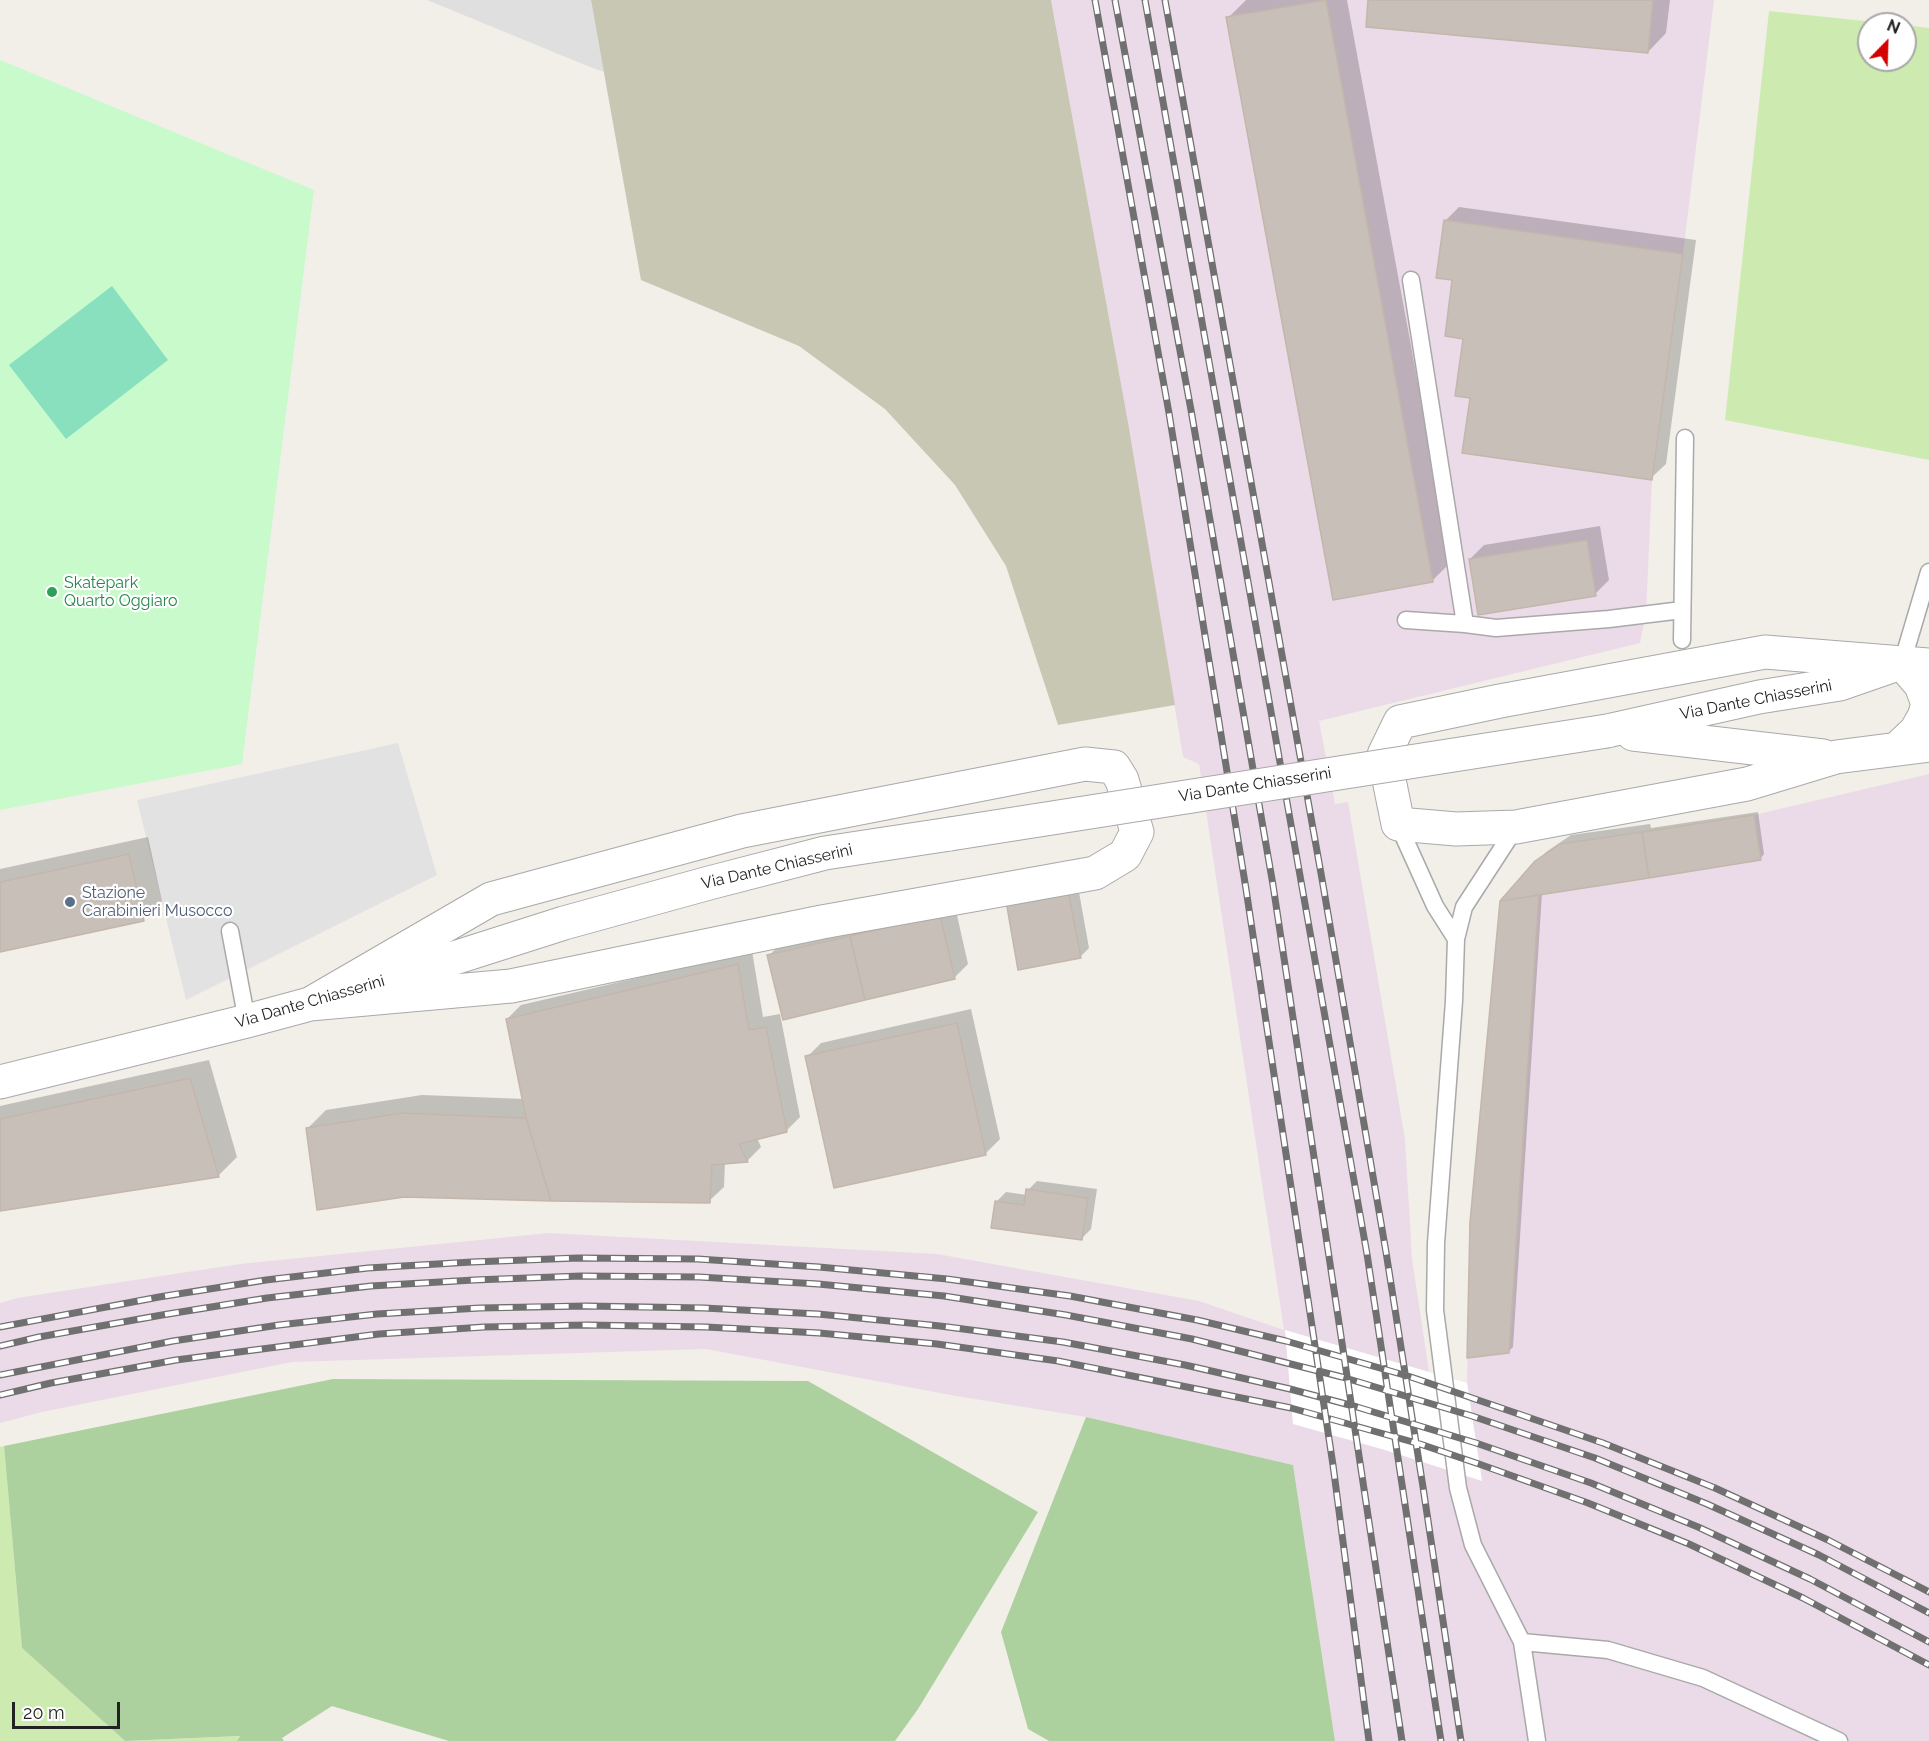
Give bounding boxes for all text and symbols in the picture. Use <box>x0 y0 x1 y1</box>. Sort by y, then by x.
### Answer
north arrow <box>1857 12 1917 72</box>
text: N <box>1884 16 1903 38</box>
place label: Skatepark Quarto Oggiaro <box>64 573 178 611</box>
marker: Skatepark Quarto Oggiaro <box>45 585 59 599</box>
street label: Via Dante Chiasserini <box>1678 676 1834 724</box>
street label: Via Dante Chiasserini <box>1177 763 1333 807</box>
street label: Via Dante Chiasserini <box>700 840 854 894</box>
place label: Stazione Carabinieri Musocco <box>82 883 232 921</box>
marker: Stazione Carabinieri Musocco <box>63 895 77 909</box>
street label: Via Dante Chiasserini <box>233 971 387 1033</box>
scale bar <box>15 1690 123 1728</box>
text: 20 m <box>23 1702 65 1723</box>

